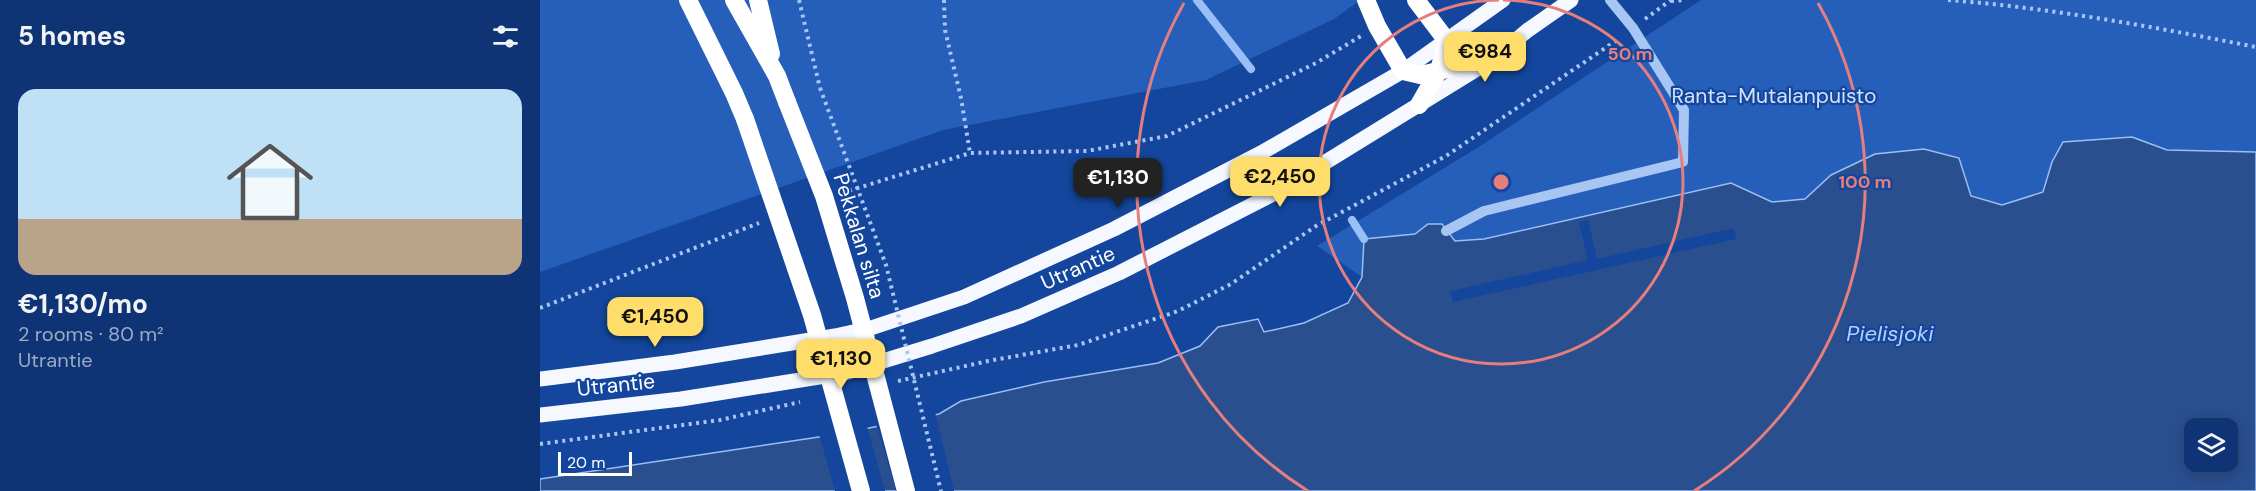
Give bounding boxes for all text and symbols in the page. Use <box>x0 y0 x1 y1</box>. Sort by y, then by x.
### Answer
text: 5 homes <box>18 19 126 53</box>
icon: filters <box>489 20 522 53</box>
pin: €984 <box>1449 32 1521 83</box>
text: €984 <box>1458 38 1512 64</box>
text: 50 m <box>1607 42 1653 66</box>
park label: Ranta-Mutalanpuisto <box>1672 82 1876 110</box>
icon: home <box>216 128 324 236</box>
pin: €2,450 <box>1231 157 1329 208</box>
pin: €1,130 <box>1069 158 1167 209</box>
text: €2,450 <box>1244 163 1316 189</box>
text: €1,130 <box>1087 164 1149 190</box>
street label: Pekkalan silta <box>827 170 891 302</box>
text: 100 m <box>1838 170 1892 194</box>
centre of rings <box>1491 172 1511 192</box>
street label: Utrantie <box>1036 239 1120 297</box>
text: €1,130/mo <box>18 287 148 321</box>
pin: €1,450 <box>606 297 704 348</box>
text: €1,450 <box>621 303 689 329</box>
water label: Pielisjoki <box>1846 319 1934 348</box>
text: 2 rooms · 80 m² <box>18 321 164 347</box>
pin: €1,130 <box>792 339 890 390</box>
text: €1,130 <box>810 345 872 371</box>
text: Utrantie <box>18 347 93 373</box>
street label: Utrantie <box>576 367 657 403</box>
map controls <box>2184 418 2238 472</box>
button: layers <box>2184 418 2238 472</box>
scale bar <box>558 449 632 476</box>
text: 20 m <box>567 452 606 473</box>

